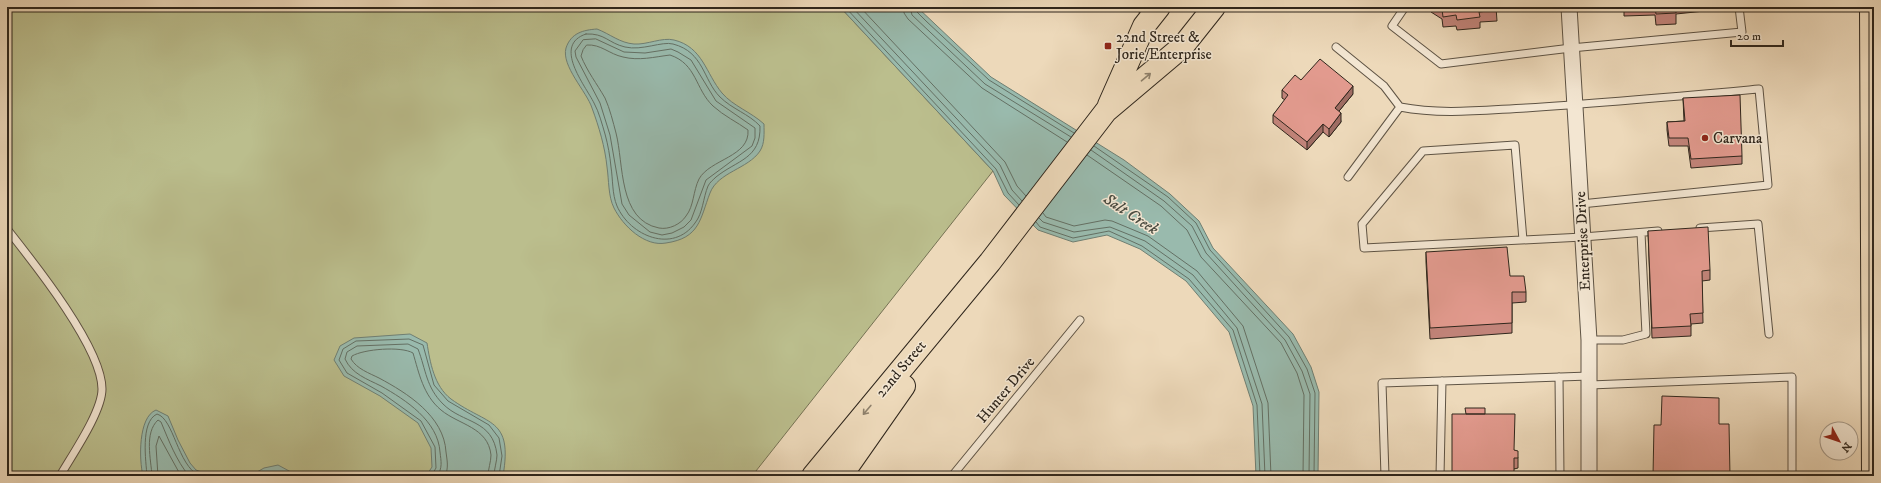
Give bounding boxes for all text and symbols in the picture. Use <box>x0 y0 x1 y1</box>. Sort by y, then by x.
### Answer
scale bar <box>1731 22 1783 48</box>
place label: 22nd Street & Jorie/Enterprise <box>1114 28 1212 64</box>
text: 20 m <box>1737 29 1761 44</box>
marker: 22nd Street & Jorie/Enterprise <box>1103 41 1113 51</box>
one-way arrow <box>1141 72 1151 81</box>
place label: Carvana <box>1713 129 1763 148</box>
marker: Carvana <box>1700 133 1710 143</box>
water label: Salt Creek <box>1099 188 1163 239</box>
street label: Enterprise Drive <box>1571 191 1595 291</box>
street label: 22nd Street <box>872 336 930 401</box>
street label: Hunter Drive <box>973 353 1039 427</box>
one-way arrow <box>863 405 871 416</box>
north arrow <box>1819 421 1859 461</box>
text: N <box>1838 439 1854 455</box>

